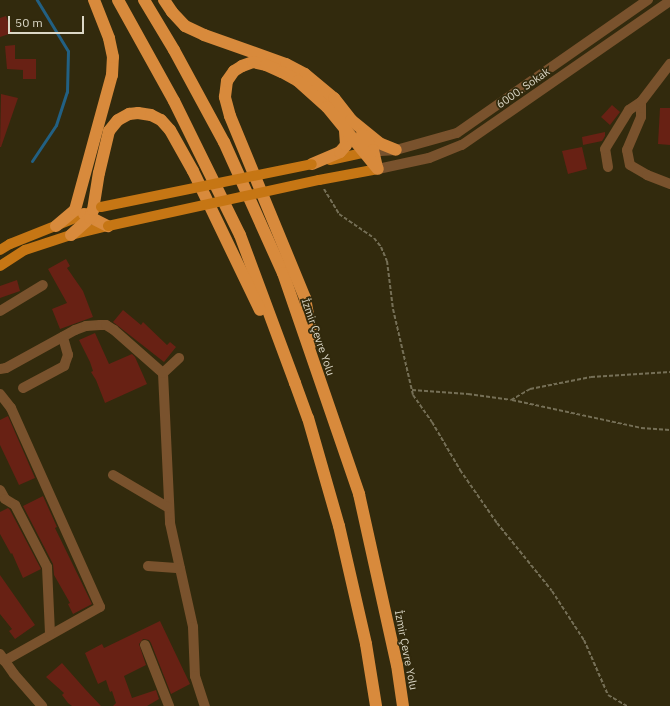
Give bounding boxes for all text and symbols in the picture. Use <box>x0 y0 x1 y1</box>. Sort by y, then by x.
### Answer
scale bar <box>10 8 86 34</box>
text: 50 m <box>15 15 43 30</box>
street label: 6000. Sokak <box>494 65 552 111</box>
street label: İzmir Çevre Yolu <box>299 297 337 377</box>
street label: İzmir Çevre Yolu <box>392 609 420 691</box>

